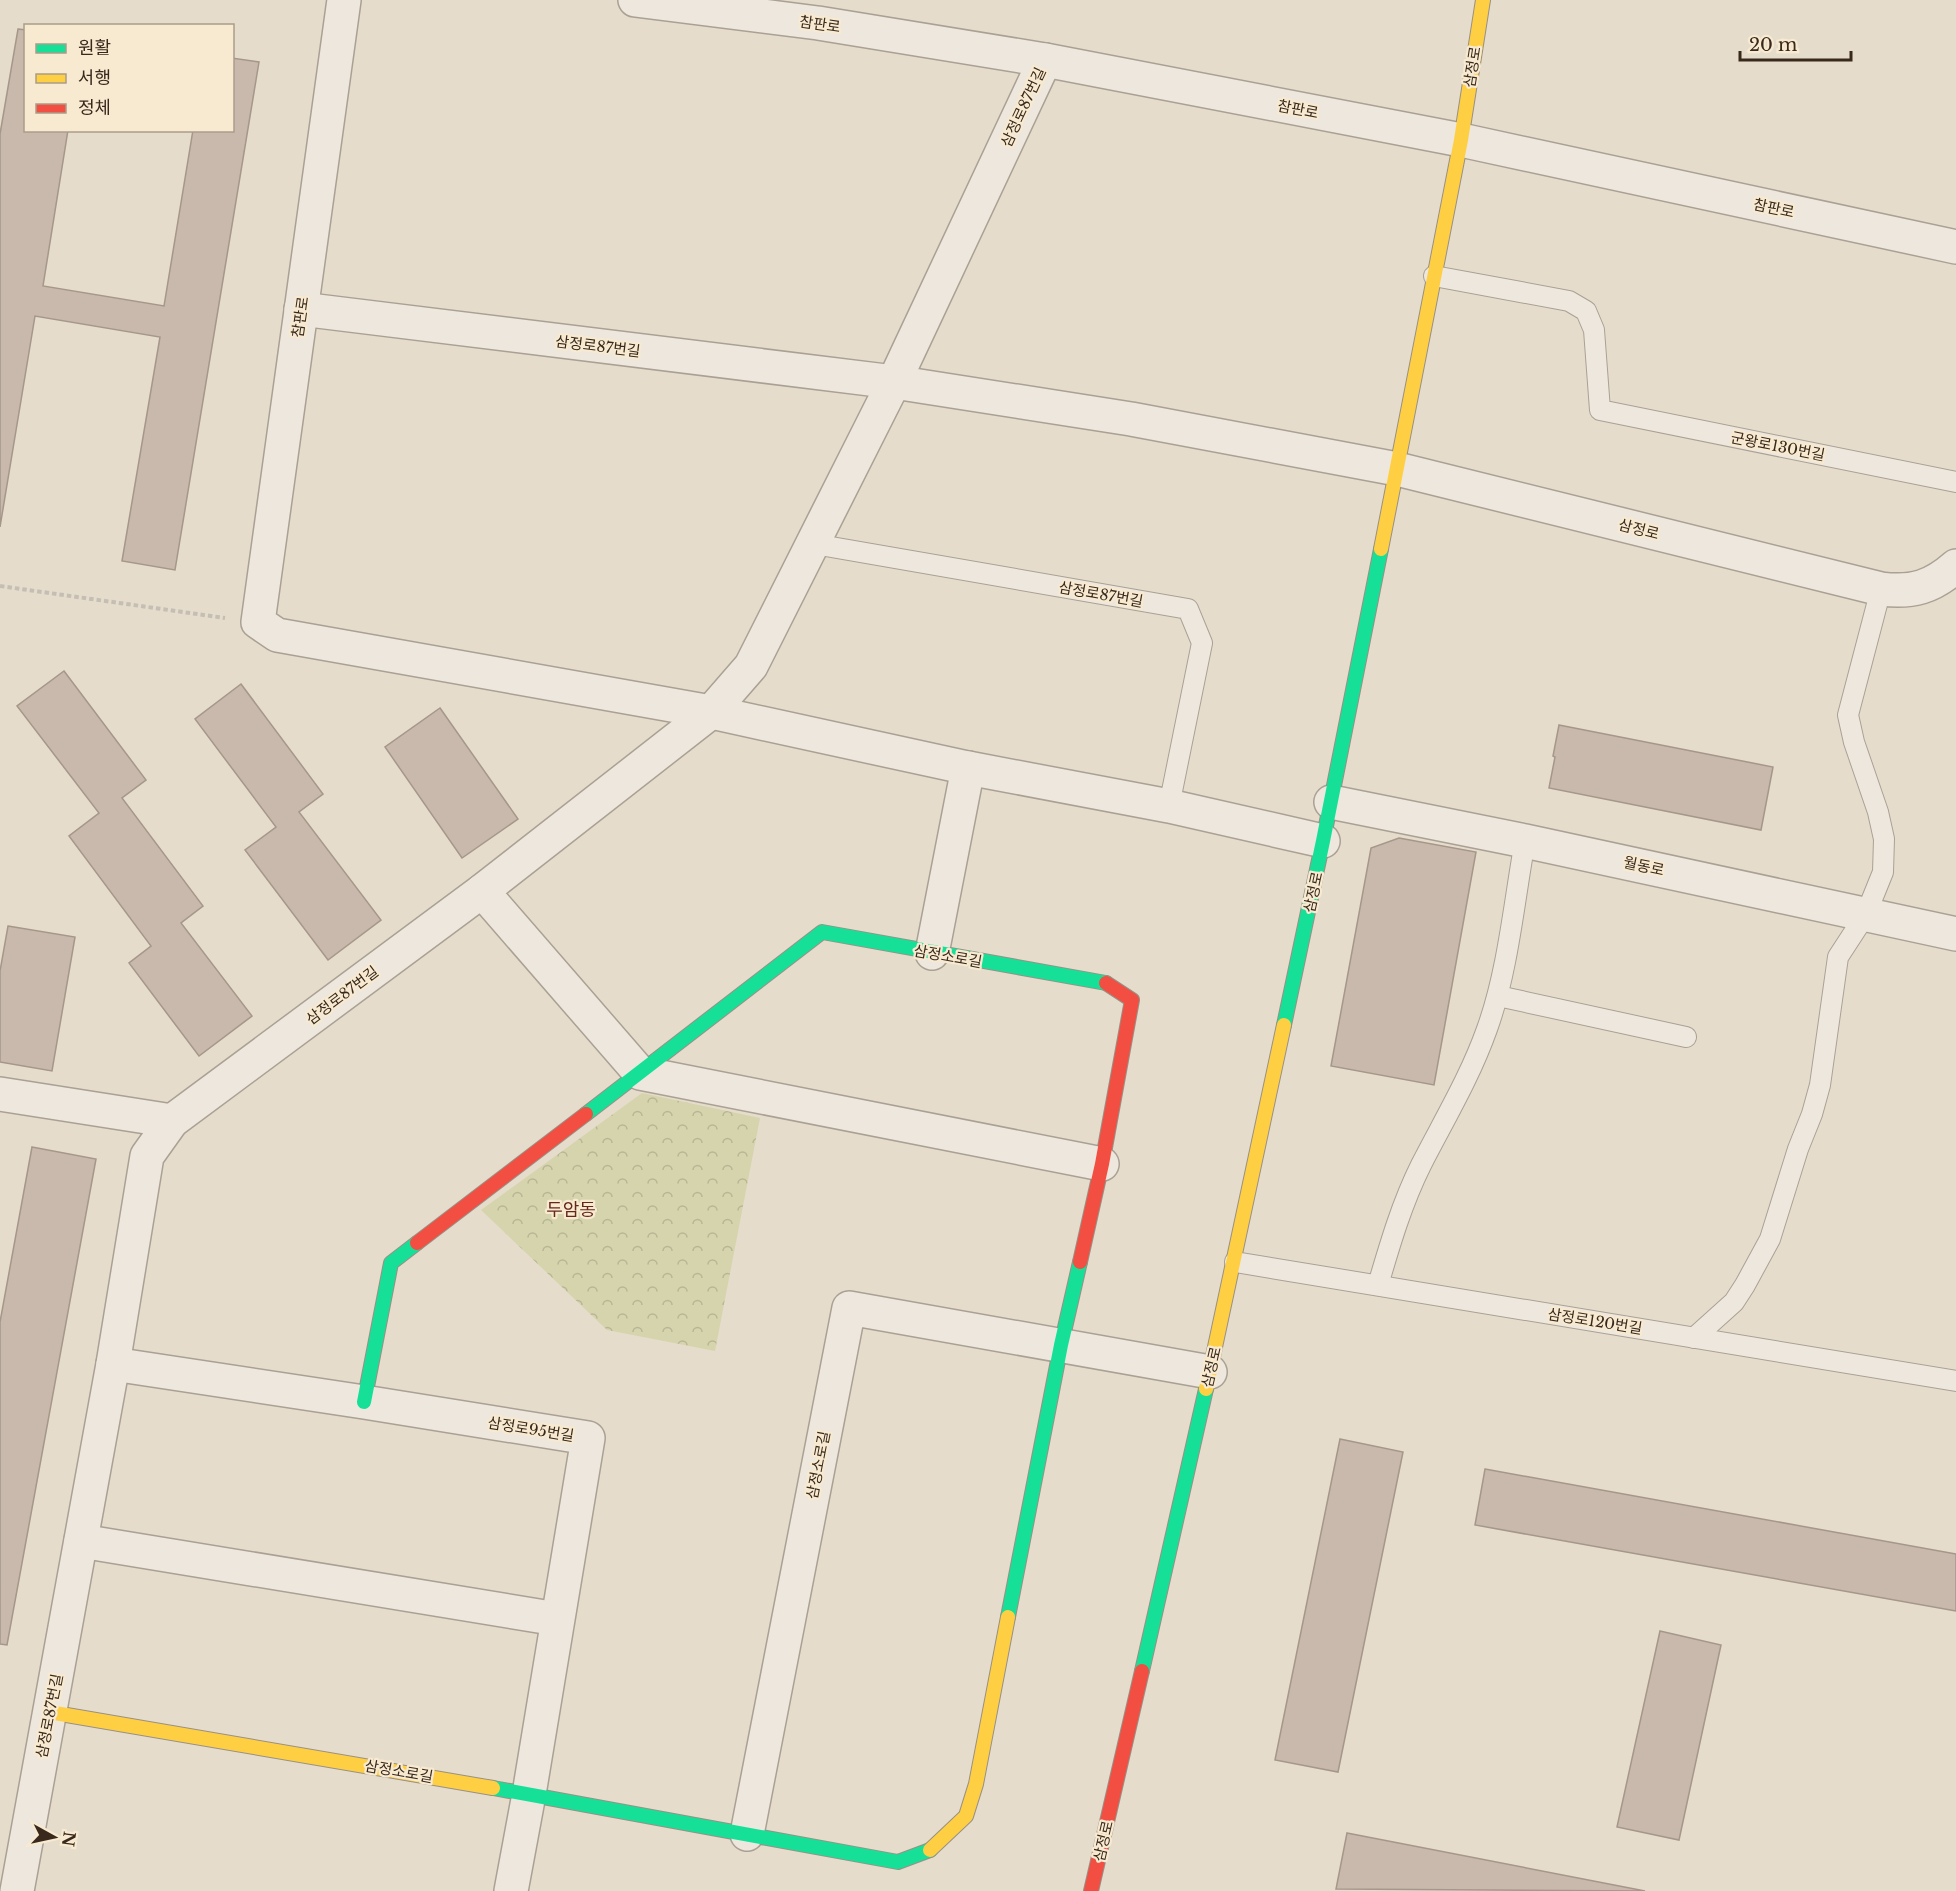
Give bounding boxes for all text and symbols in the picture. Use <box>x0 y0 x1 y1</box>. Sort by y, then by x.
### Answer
street label: 참판로 <box>798 12 842 36</box>
legend <box>24 24 234 132</box>
scale bar <box>1740 24 1851 62</box>
text: 20 m <box>1749 34 1797 56</box>
text: 원활 <box>78 37 111 59</box>
street label: 삼정로 <box>1459 45 1485 89</box>
street label: 삼정로87번길 <box>996 64 1050 150</box>
text: 서행 <box>78 67 111 89</box>
street label: 참판로 <box>1276 96 1320 122</box>
text: 정체 <box>78 97 111 119</box>
street label: 참판로 <box>1752 194 1796 222</box>
street label: 참판로 <box>288 295 312 339</box>
street label: 삼정로87번길 <box>554 331 642 361</box>
street label: 군왕로130번길 <box>1729 428 1827 464</box>
street label: 삼정로 <box>1617 515 1661 543</box>
street label: 삼정로87번길 <box>1057 577 1145 611</box>
street label: 월동로 <box>1622 852 1666 880</box>
street label: 삼정로 <box>1299 870 1327 914</box>
street label: 삼정소로길 <box>912 941 984 971</box>
street label: 삼정로87번길 <box>302 962 382 1028</box>
district label: 두암동 <box>546 1199 596 1221</box>
street label: 삼정로120번길 <box>1546 1304 1644 1338</box>
street label: 삼정로 <box>1197 1345 1225 1389</box>
street label: 삼정로95번길 <box>486 1413 576 1445</box>
street label: 삼정소로길 <box>802 1429 834 1501</box>
street label: 삼정로87번길 <box>32 1672 66 1760</box>
street label: 삼정소로길 <box>363 1756 435 1786</box>
north arrow <box>24 1807 84 1867</box>
street label: 삼정로 <box>1089 1819 1117 1863</box>
text: N <box>58 1830 80 1848</box>

